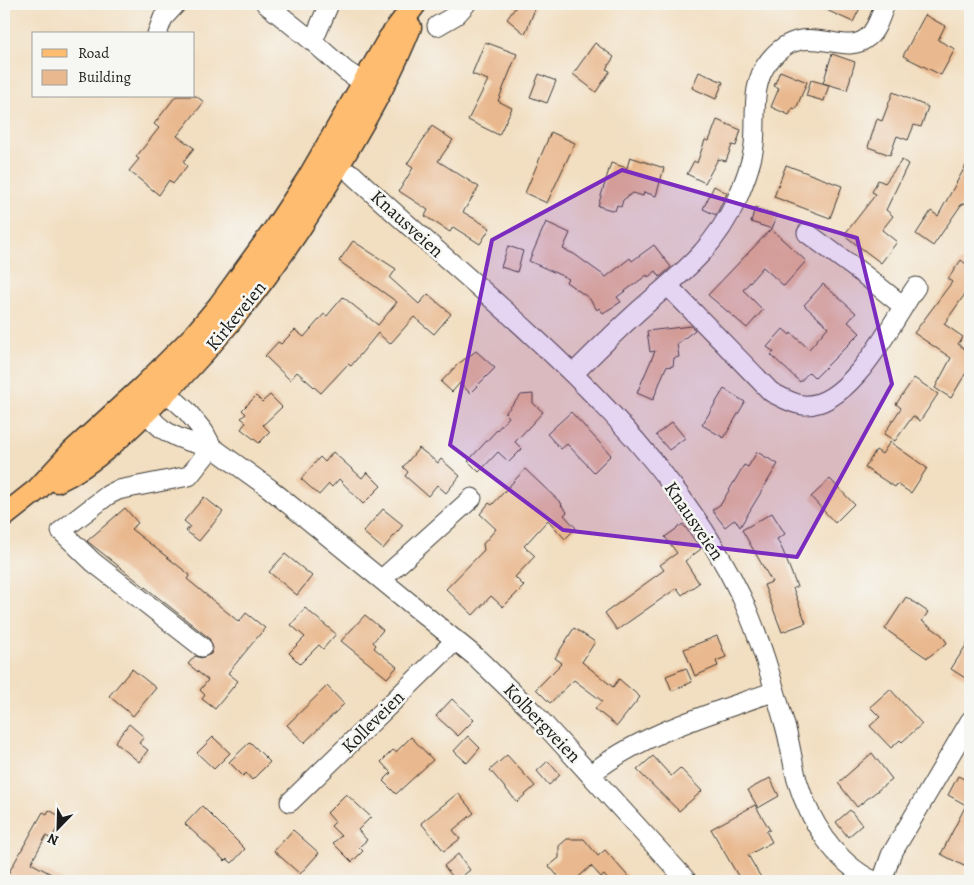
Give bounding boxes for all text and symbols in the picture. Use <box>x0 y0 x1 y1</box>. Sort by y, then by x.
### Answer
legend <box>32 32 195 98</box>
text: Road <box>78 43 110 63</box>
text: Building <box>78 67 131 87</box>
street label: Knausveien <box>365 184 449 264</box>
street label: Kirkeveien <box>200 276 272 356</box>
street label: Knausveien <box>658 476 730 566</box>
street label: Kolbergveien <box>497 678 587 768</box>
street label: Kolleveien <box>336 685 410 759</box>
north arrow <box>32 802 82 852</box>
text: N <box>45 829 62 850</box>

